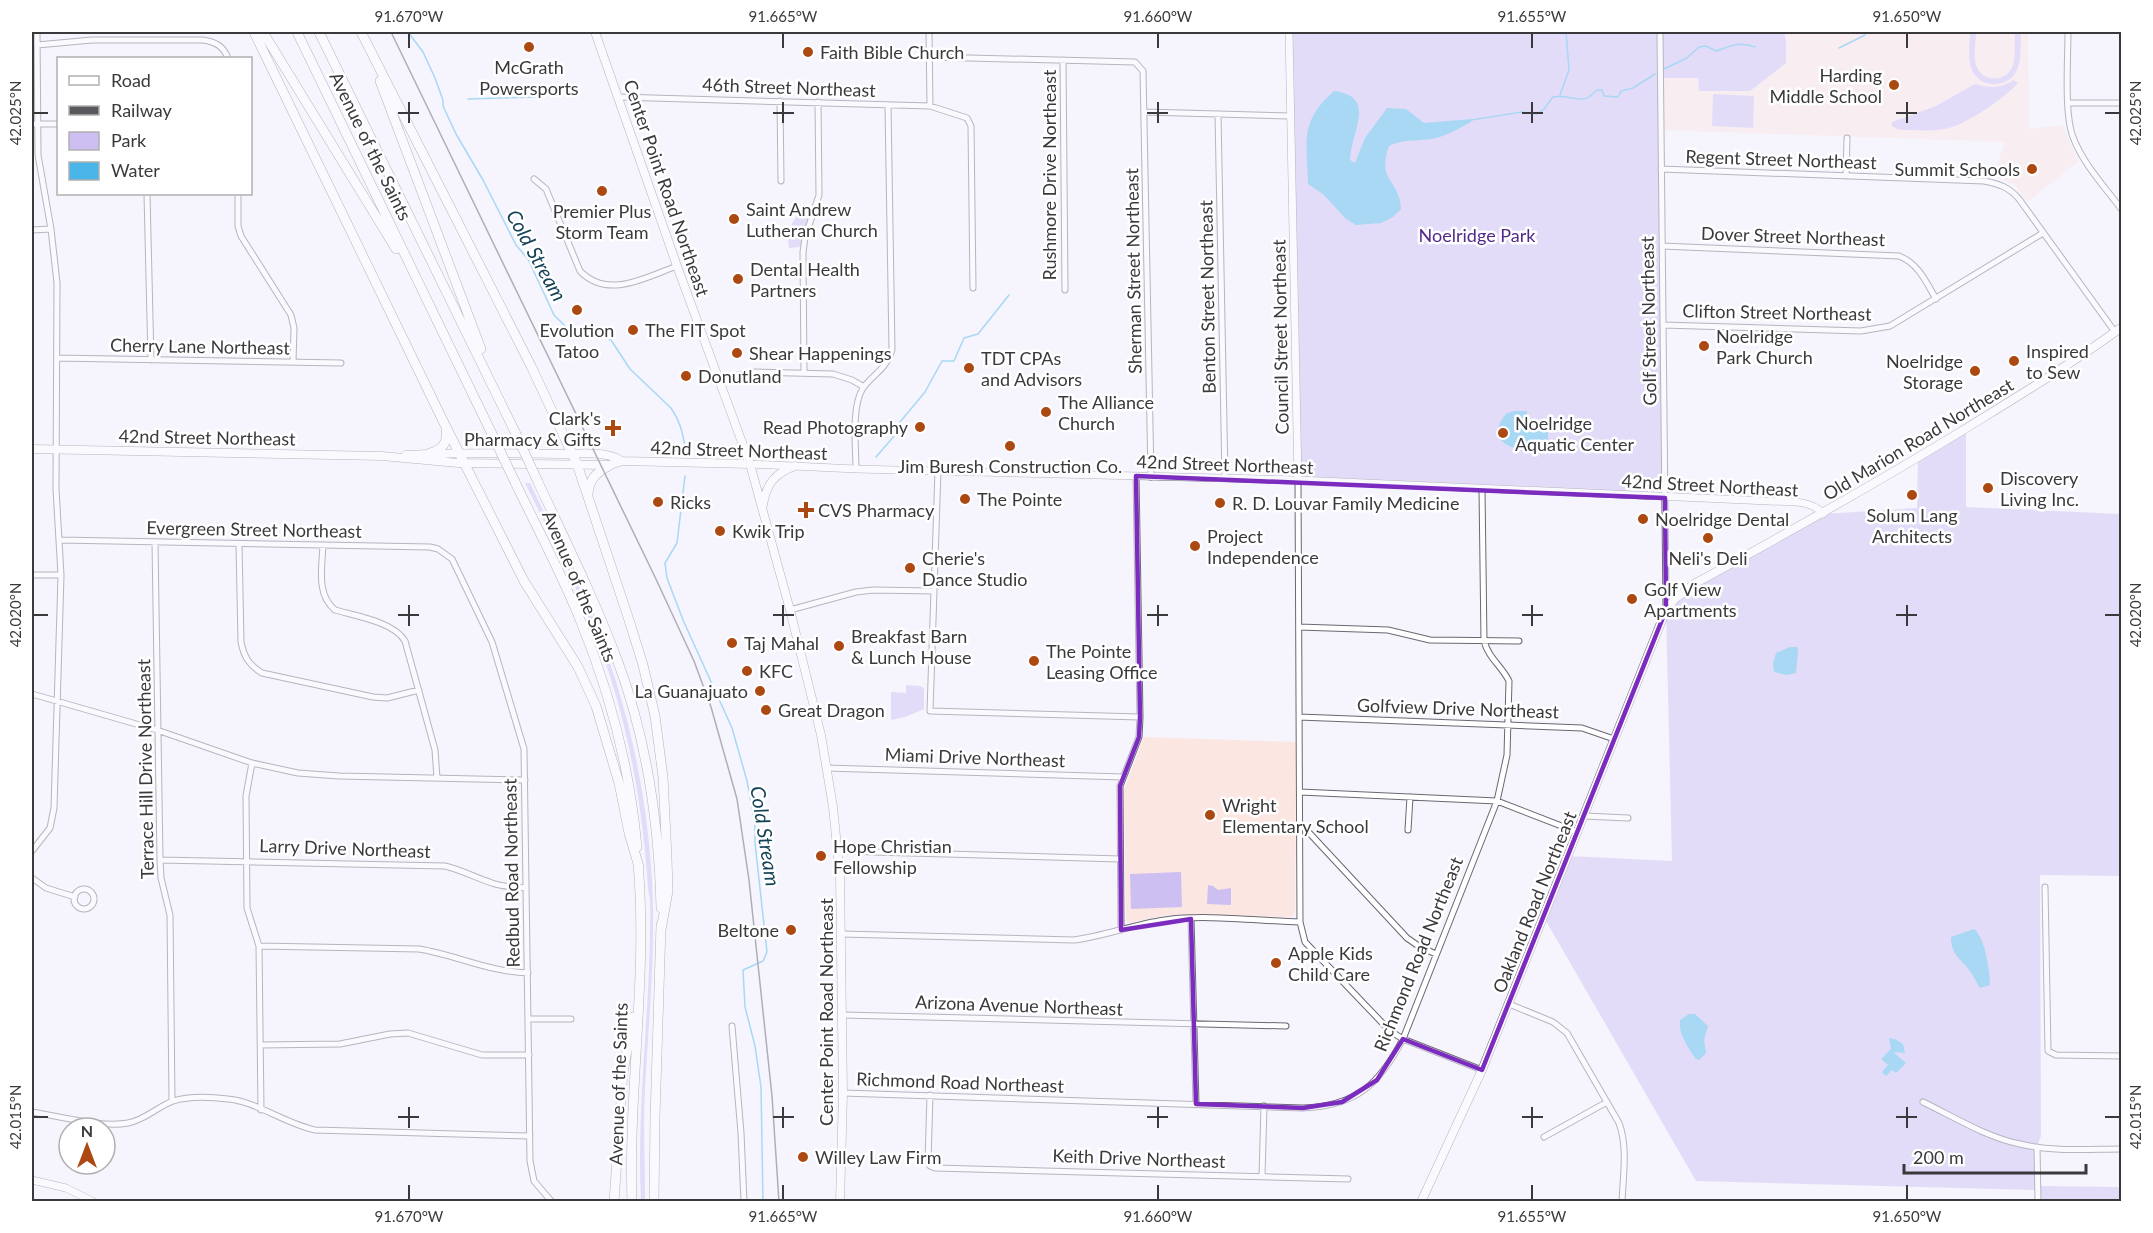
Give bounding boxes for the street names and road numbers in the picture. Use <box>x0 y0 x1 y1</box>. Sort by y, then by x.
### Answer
street label: Avenue of the Saints <box>325 68 417 224</box>
street label: Rushmore Drive Northeast <box>1038 69 1060 281</box>
street label: 46th Street Northeast <box>702 73 877 101</box>
street label: Center Point Road Northeast <box>620 77 715 300</box>
street label: Regent Street Northeast <box>1685 145 1878 173</box>
street label: Sherman Street Northeast <box>1120 168 1146 374</box>
street label: Benton Street Northeast <box>1194 199 1220 394</box>
street label: Dover Street Northeast <box>1701 222 1886 250</box>
street label: Golf Street Northeast <box>1636 236 1660 406</box>
street label: Council Street Northeast <box>1267 239 1293 435</box>
street label: Clifton Street Northeast <box>1682 299 1872 325</box>
street label: Cherry Lane Northeast <box>110 333 291 359</box>
street label: Old Marion Road Northeast <box>1819 373 2018 505</box>
street label: 42nd Street Northeast <box>118 424 296 450</box>
street label: 42nd Street Northeast <box>650 436 828 464</box>
street label: 42nd Street Northeast <box>1136 450 1314 478</box>
street label: 42nd Street Northeast <box>1621 469 1800 501</box>
street label: Avenue of the Saints <box>538 507 622 665</box>
street label: Evergreen Street Northeast <box>146 516 362 542</box>
street label: Terrace Hill Drive Northeast <box>132 658 158 879</box>
street label: Golfview Drive Northeast <box>1357 693 1560 723</box>
street label: Miami Drive Northeast <box>884 743 1066 771</box>
street label: Redbud Road Northeast <box>498 778 524 968</box>
street label: Oakland Road Northeast <box>1487 807 1581 996</box>
street label: Larry Drive Northeast <box>259 834 432 862</box>
street label: Richmond Road Northeast <box>1369 853 1467 1054</box>
street label: Center Point Road Northeast <box>815 898 837 1126</box>
street label: Arizona Avenue Northeast <box>915 990 1124 1020</box>
street label: Avenue of the Saints <box>604 1002 632 1166</box>
street label: Richmond Road Northeast <box>856 1067 1065 1097</box>
street label: Keith Drive Northeast <box>1052 1144 1226 1172</box>

